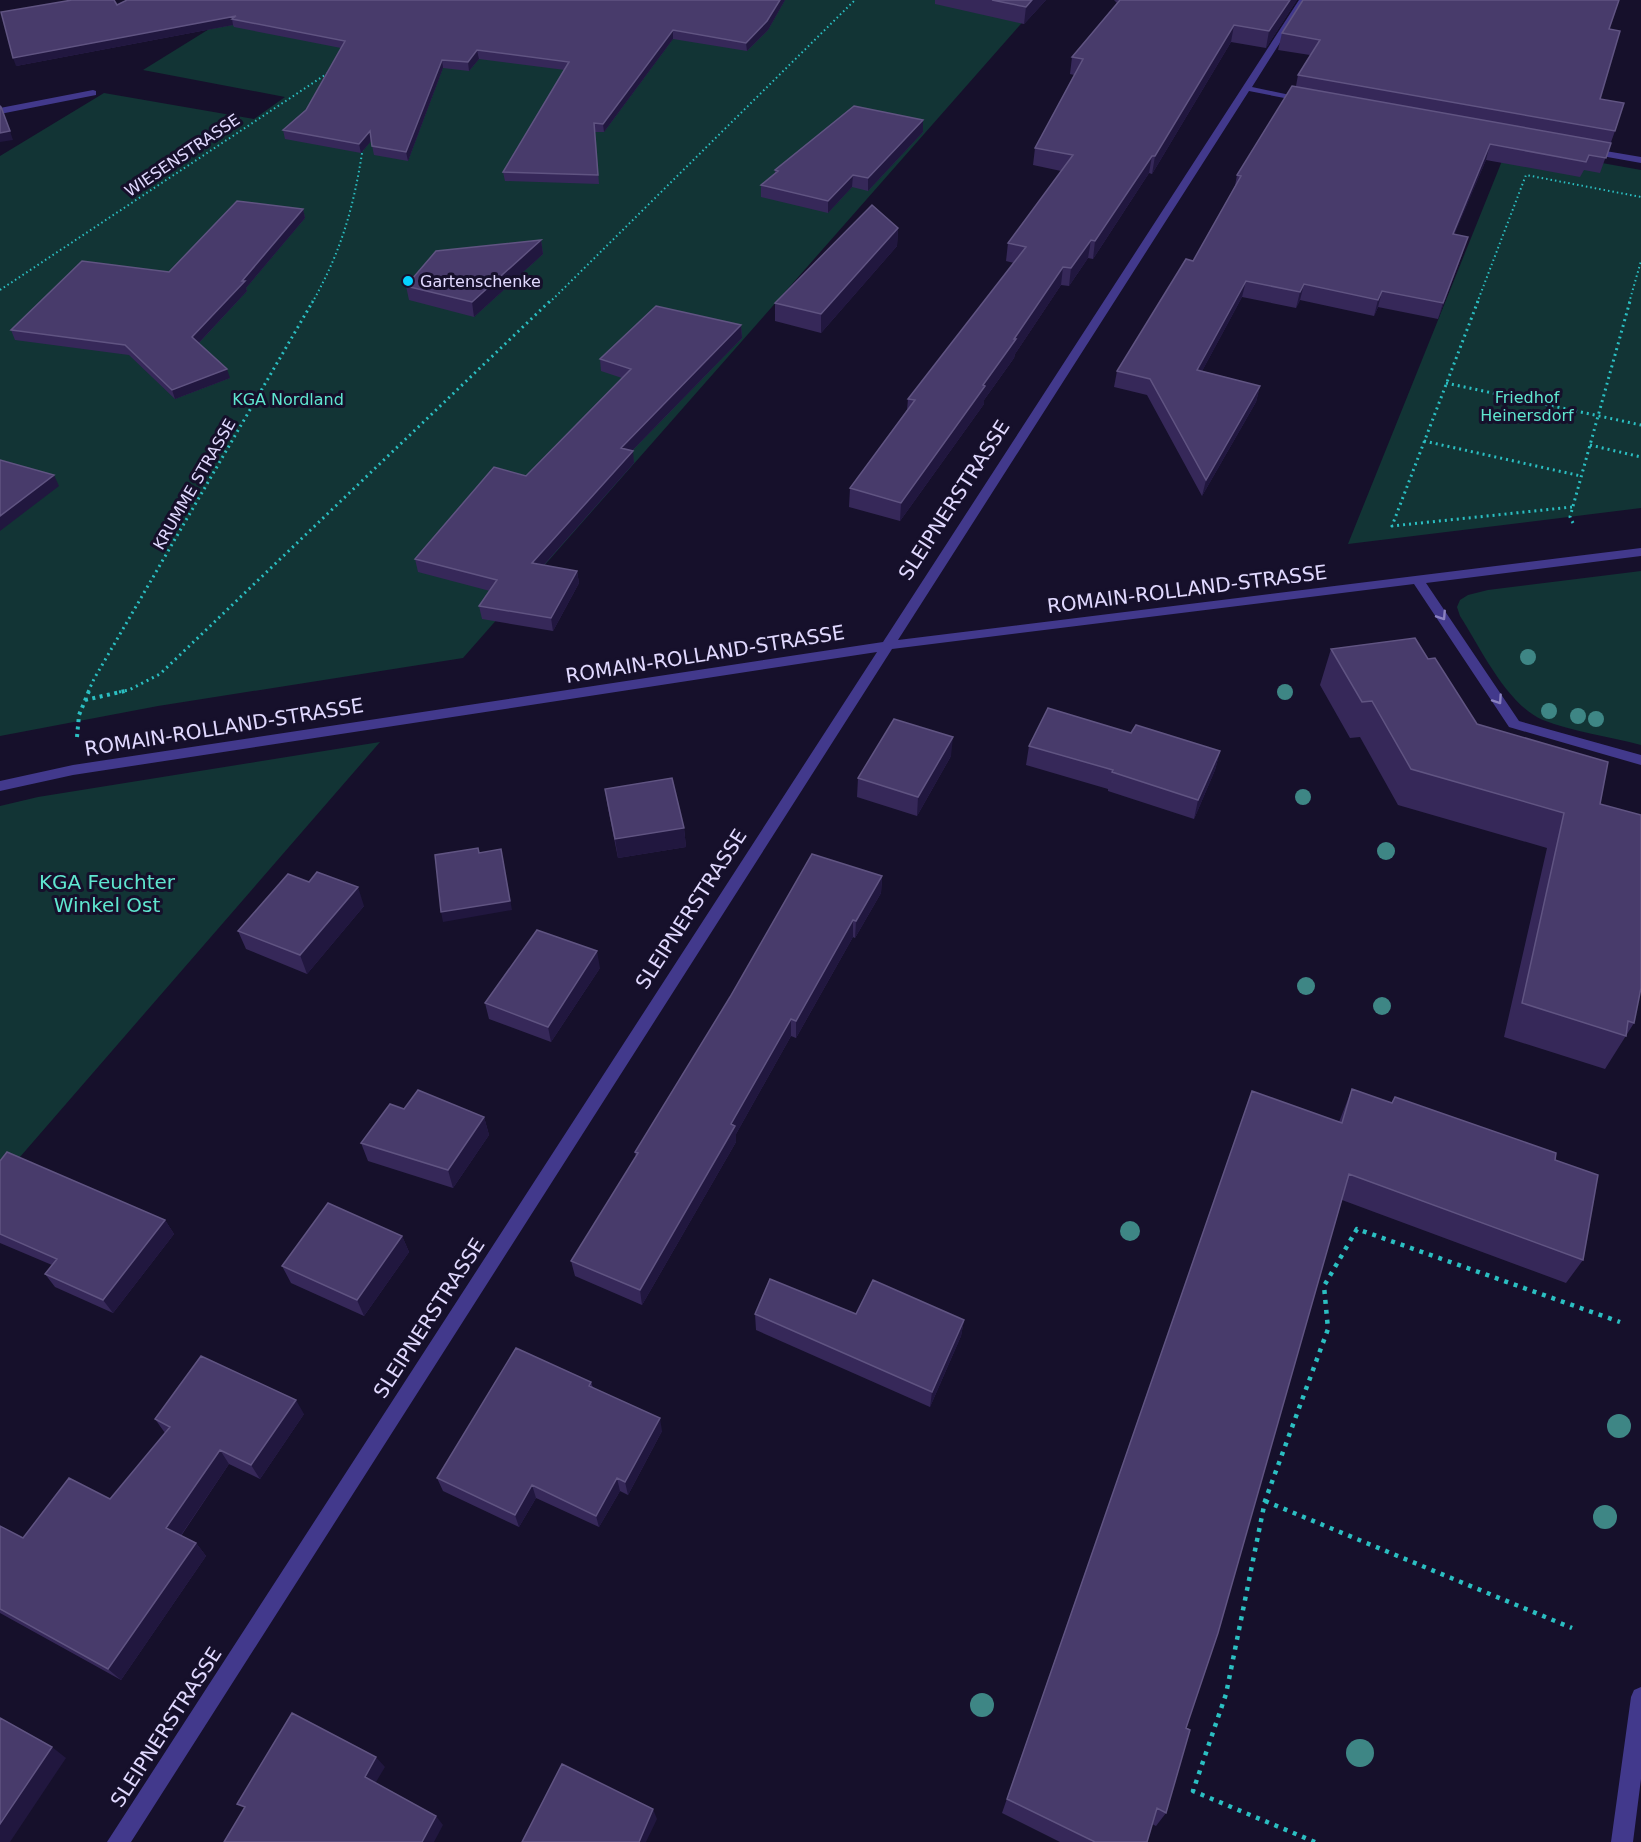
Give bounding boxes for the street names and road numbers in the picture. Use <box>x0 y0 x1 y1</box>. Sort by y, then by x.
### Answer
street label: WIESENSTRASSE <box>121 110 243 201</box>
street label: KRUMME STRASSE <box>149 415 240 553</box>
street label: SLEIPNERSTRASSE <box>893 416 1015 584</box>
street label: ROMAIN-ROLLAND-STRASSE <box>1046 560 1328 618</box>
street label: ROMAIN-ROLLAND-STRASSE <box>564 620 846 688</box>
street label: ROMAIN-ROLLAND-STRASSE <box>83 693 365 761</box>
street label: SLEIPNERSTRASSE <box>630 825 752 993</box>
street label: SLEIPNERSTRASSE <box>368 1234 490 1402</box>
street label: SLEIPNERSTRASSE <box>105 1643 227 1811</box>

